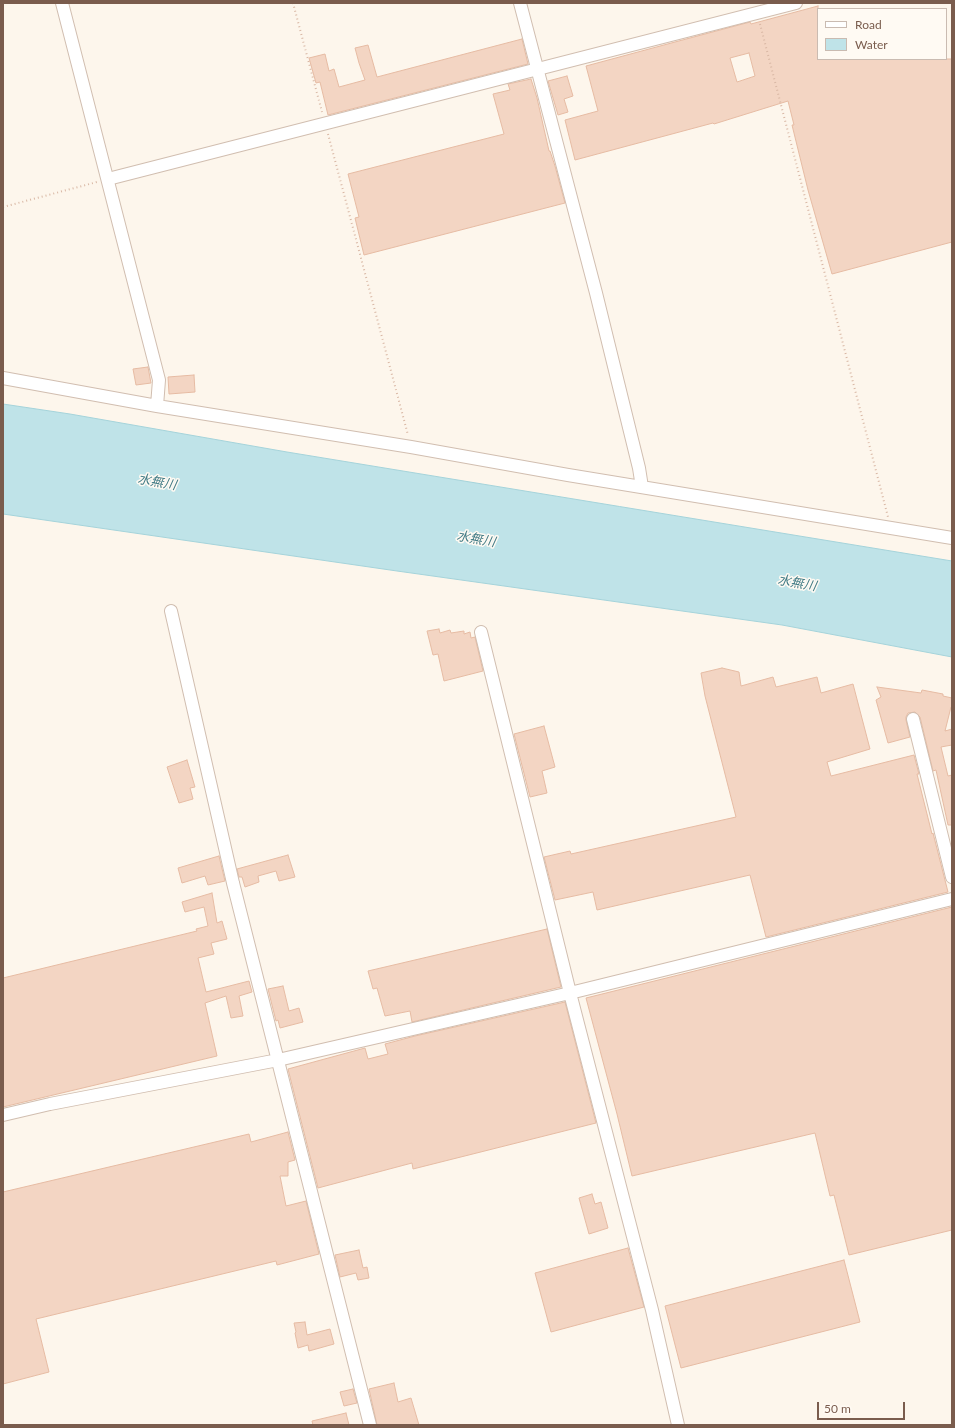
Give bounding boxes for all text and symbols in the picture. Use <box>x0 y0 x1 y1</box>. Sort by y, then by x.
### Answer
legend <box>817 8 947 60</box>
text: Road <box>855 17 882 32</box>
text: Water <box>855 37 888 52</box>
water label: 水無川 <box>136 471 178 493</box>
water label: 水無川 <box>455 528 497 550</box>
water label: 水無川 <box>776 572 818 594</box>
scale bar <box>819 1394 907 1420</box>
text: 50 m <box>824 1401 851 1416</box>

